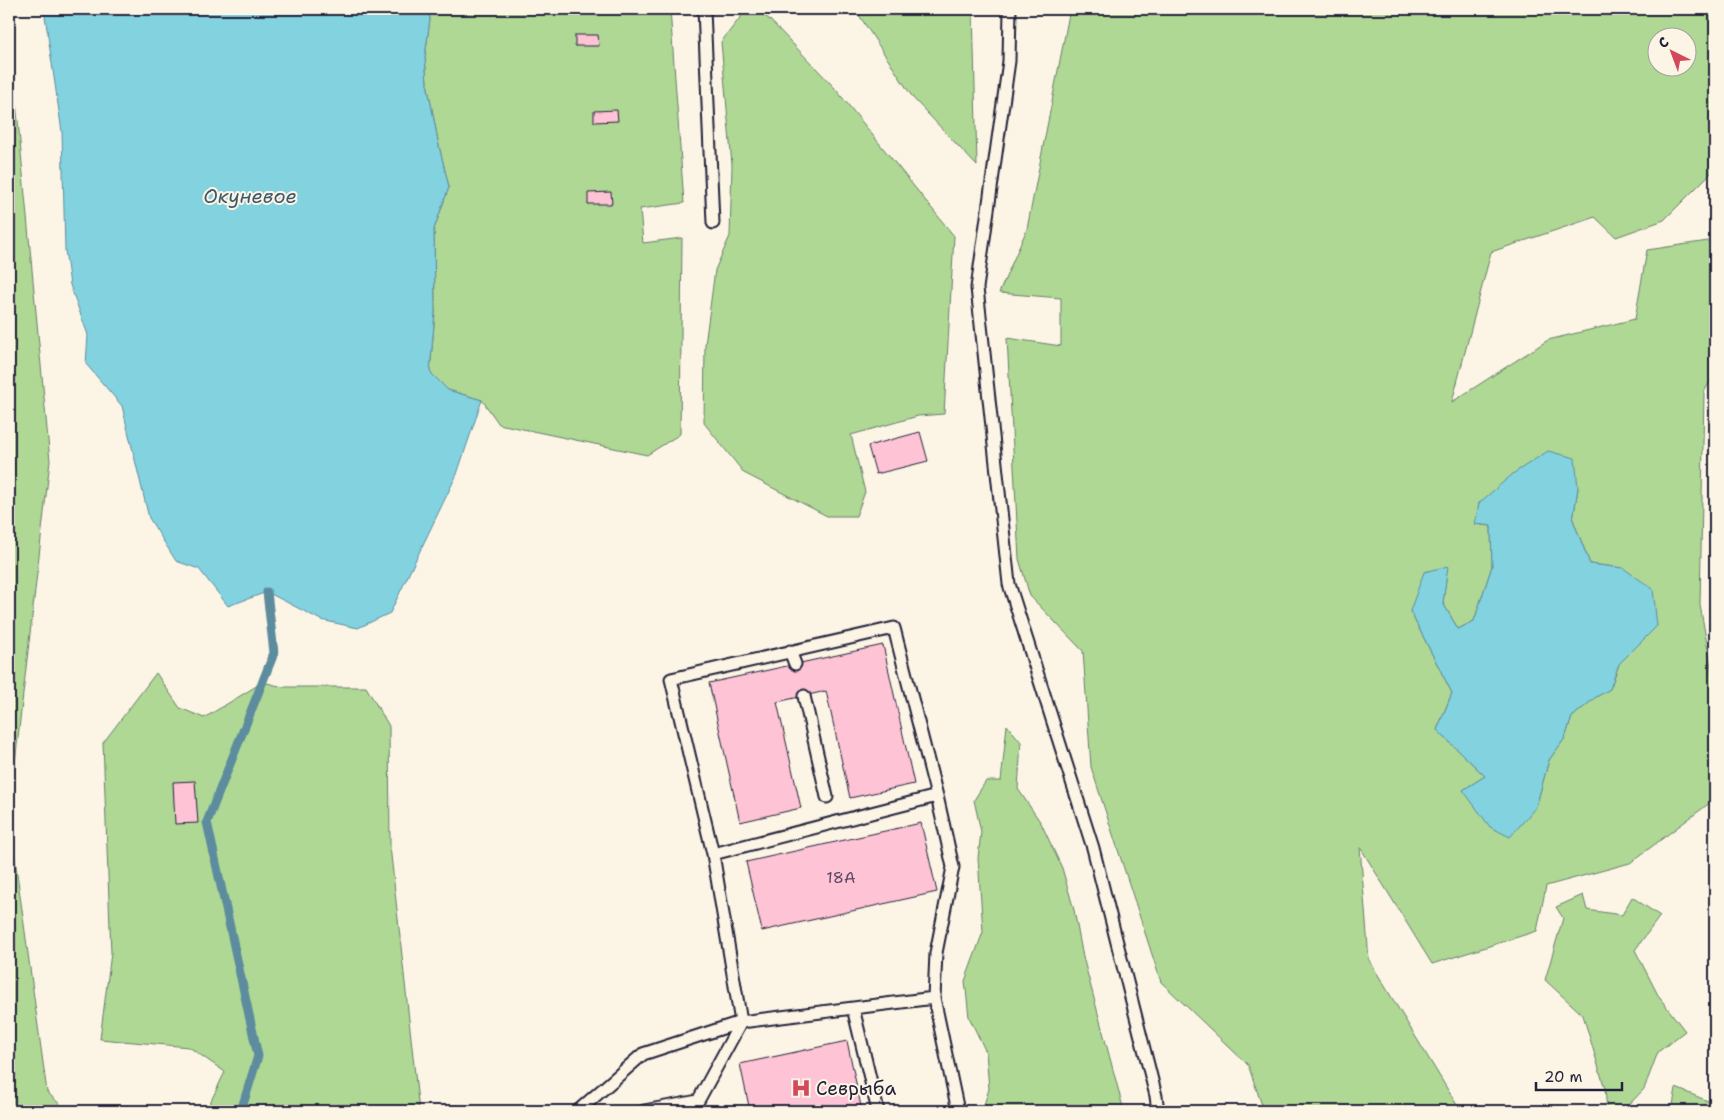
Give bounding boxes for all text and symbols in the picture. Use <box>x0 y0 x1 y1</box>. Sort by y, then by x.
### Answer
north arrow <box>1646 28 1696 78</box>
text: С <box>1654 33 1673 52</box>
water label: Окуневое <box>203 183 297 209</box>
house number: 18А <box>826 867 856 888</box>
scale bar <box>1536 1060 1623 1092</box>
text: 20 m <box>1544 1067 1583 1087</box>
place label: Севрыба <box>816 1076 896 1101</box>
hospital icon: Севрыба <box>790 1077 812 1099</box>

